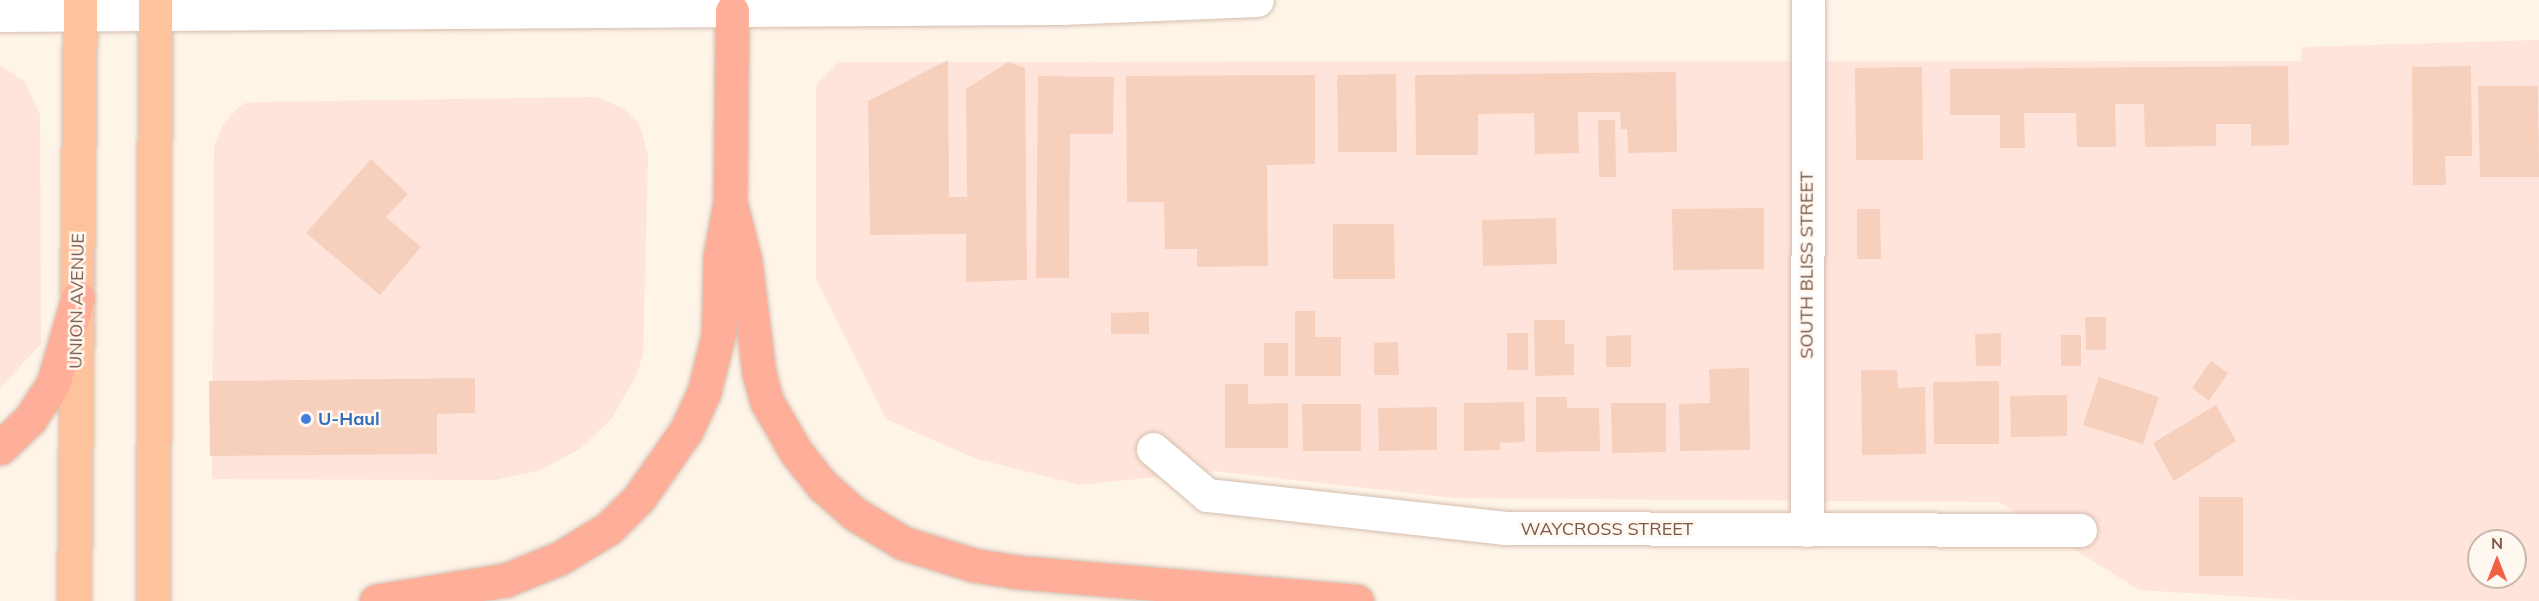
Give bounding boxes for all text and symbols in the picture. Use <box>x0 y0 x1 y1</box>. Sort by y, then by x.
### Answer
street label: SOUTH BLISS STREET <box>1796 171 1818 359</box>
street label: UNION AVENUE <box>65 233 89 369</box>
place label: U-Haul <box>318 408 380 430</box>
marker: U-Haul <box>299 412 313 426</box>
street label: WAYCROSS STREET <box>1520 518 1694 540</box>
north arrow <box>2467 529 2527 589</box>
text: N <box>2491 533 2503 553</box>

